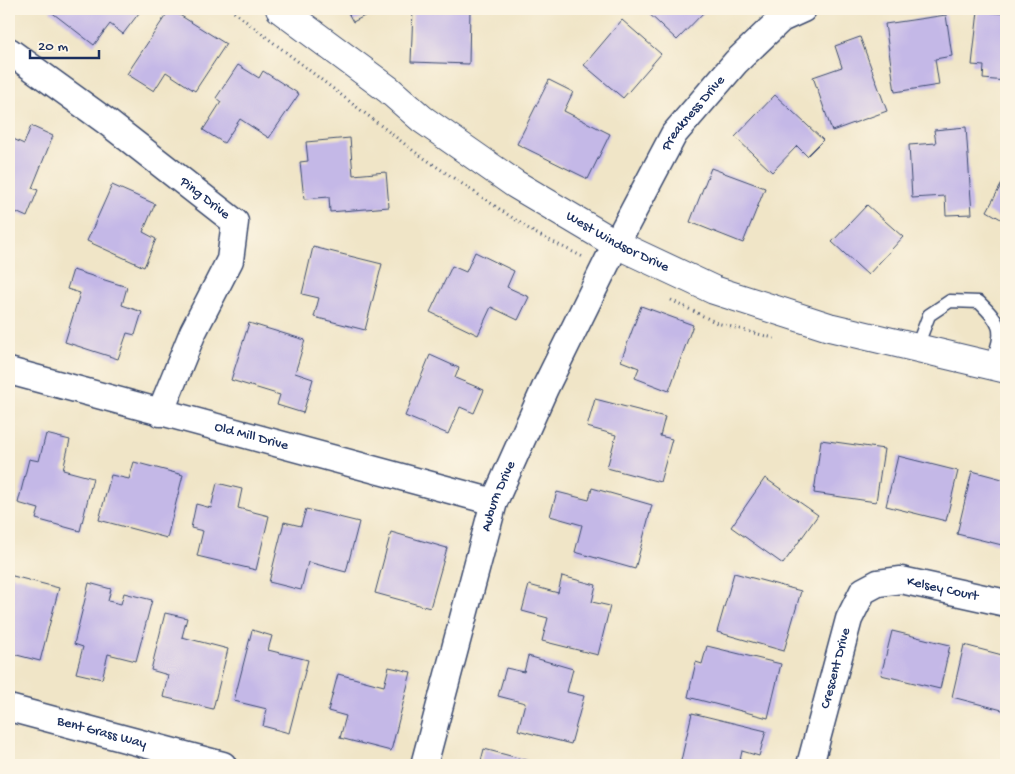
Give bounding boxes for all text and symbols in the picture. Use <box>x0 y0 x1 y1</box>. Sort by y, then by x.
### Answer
scale bar <box>30 28 99 60</box>
text: 20 m <box>38 38 68 56</box>
street label: Preakness Drive <box>658 72 729 155</box>
street label: Ping Drive <box>175 173 234 224</box>
street label: West Windsor Drive <box>563 208 672 276</box>
street label: Old Mill Drive <box>212 418 291 455</box>
street label: Auburn Drive <box>478 458 520 533</box>
street label: Kelsey Court <box>905 573 981 605</box>
street label: Crescent Drive <box>817 625 855 711</box>
street label: Bent Grass Way <box>54 712 148 753</box>

